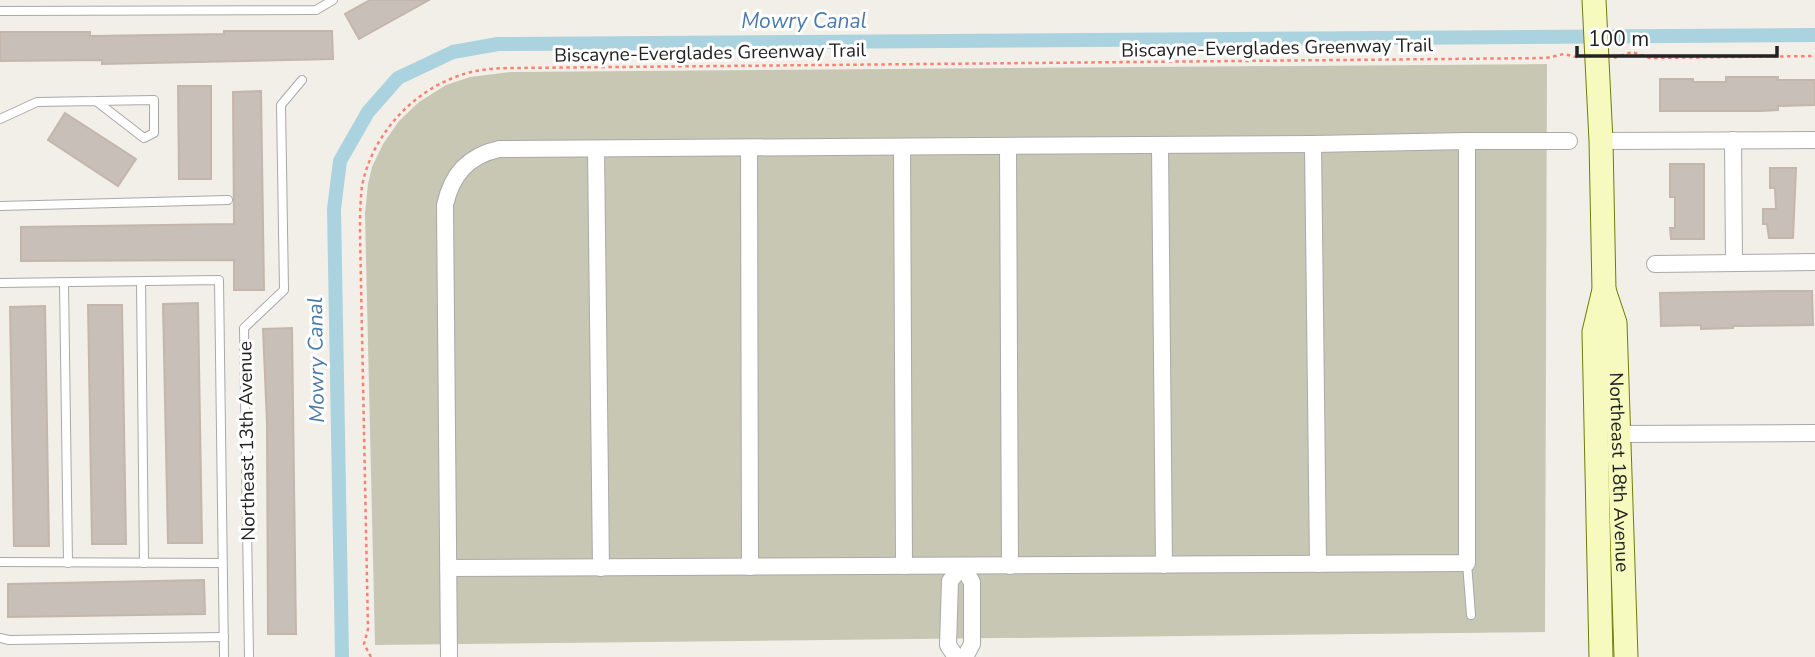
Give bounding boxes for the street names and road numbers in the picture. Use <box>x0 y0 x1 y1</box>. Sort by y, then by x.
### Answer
street label: Biscayne-Everglades Greenway Trail <box>1121 32 1434 64</box>
street label: Biscayne-Everglades Greenway Trail <box>554 37 867 69</box>
street label: Northeast 13th Avenue <box>232 341 262 541</box>
street label: Northeast 18th Avenue <box>1603 372 1635 573</box>

